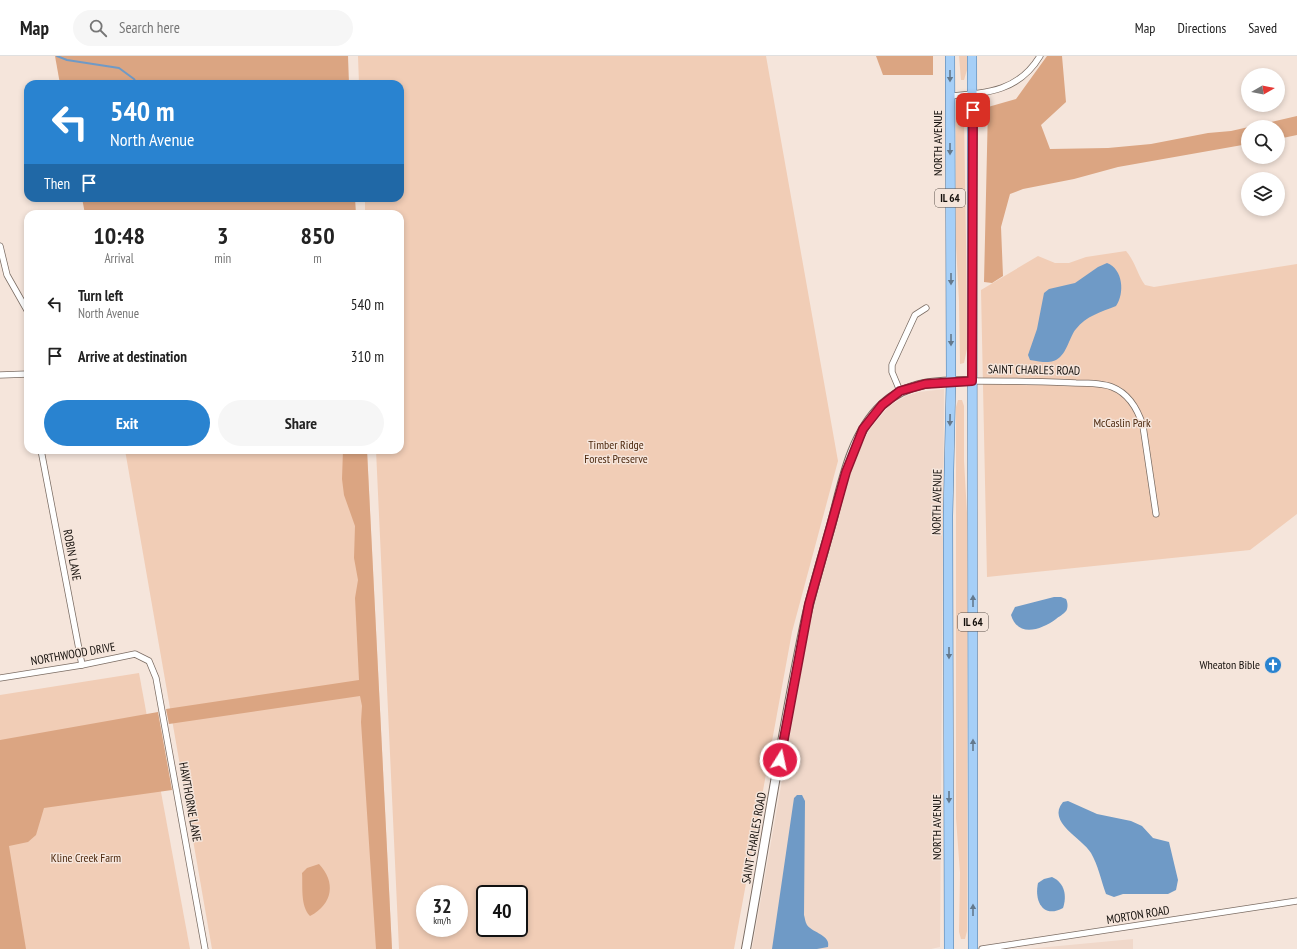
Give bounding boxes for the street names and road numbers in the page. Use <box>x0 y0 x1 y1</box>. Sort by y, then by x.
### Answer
street label: NORTH AVENUE <box>930 110 945 176</box>
road number: IL 64 <box>935 189 965 207</box>
street label: SAINT CHARLES ROAD <box>988 361 1080 378</box>
street label: NORTH AVENUE <box>928 469 945 535</box>
street label: ROBIN LANE <box>60 528 85 582</box>
road number: IL 64 <box>958 613 988 631</box>
street label: NORTHWOOD DRIVE <box>30 639 116 668</box>
street label: HAWTHORNE LANE <box>176 761 205 843</box>
street label: SAINT CHARLES ROAD <box>738 791 769 885</box>
street label: NORTH AVENUE <box>929 794 944 860</box>
street label: MORTON ROAD <box>1105 902 1171 927</box>

